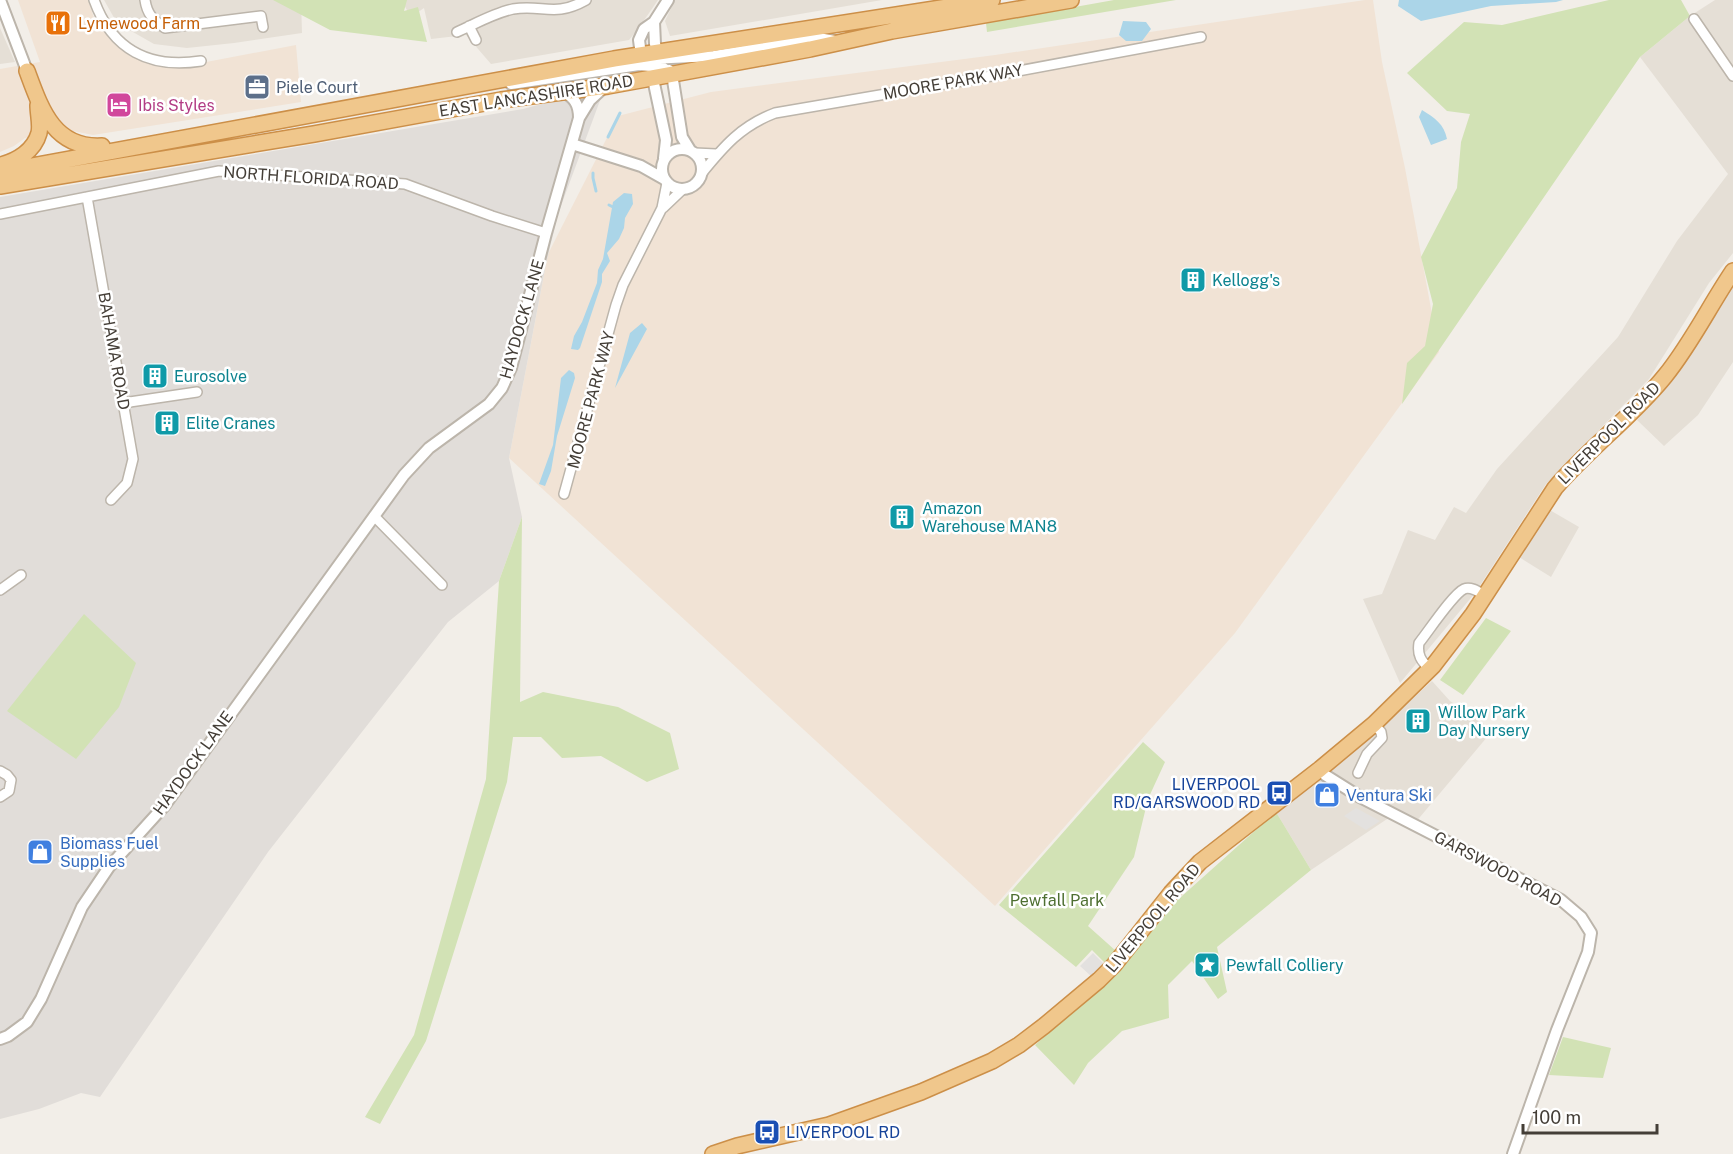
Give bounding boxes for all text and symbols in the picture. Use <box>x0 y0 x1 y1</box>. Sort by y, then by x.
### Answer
restaurant icon: Lymewood Farm <box>43 8 73 38</box>
place label: Lymewood Farm <box>78 14 200 33</box>
street label: MOORE PARK WAY <box>882 60 1025 104</box>
street label: EAST LANCASHIRE ROAD <box>438 71 634 121</box>
office icon: Piele Court <box>242 72 272 102</box>
place label: Piele Court <box>276 78 358 97</box>
hotel icon: Ibis Styles <box>104 90 134 120</box>
place label: Ibis Styles <box>138 96 215 115</box>
street label: NORTH FLORIDA ROAD <box>223 162 399 194</box>
street label: HAYDOCK LANE <box>496 257 548 381</box>
building icon: Kellogg's <box>1178 265 1208 295</box>
place label: Kellogg's <box>1212 271 1280 290</box>
street label: BAHAMA ROAD <box>94 291 134 411</box>
street label: MOORE PARK WAY <box>564 329 619 471</box>
building icon: Eurosolve <box>140 361 170 391</box>
place label: Eurosolve <box>174 367 247 386</box>
street label: LIVERPOOL ROAD <box>1554 378 1664 488</box>
building icon: Elite Cranes <box>152 408 182 438</box>
place label: Elite Cranes <box>186 414 275 433</box>
place label: Amazon Warehouse MAN8 <box>922 499 1057 536</box>
building icon: Amazon Warehouse MAN8 <box>887 502 917 532</box>
place label: Willow Park Day Nursery <box>1438 703 1530 740</box>
building icon: Willow Park Day Nursery <box>1403 706 1433 736</box>
street label: HAYDOCK LANE <box>149 707 237 819</box>
place label: LIVERPOOL RD/GARSWOOD RD <box>1113 775 1260 812</box>
bus stop icon: LIVERPOOL RD/GARSWOOD RD <box>1264 778 1294 808</box>
shop icon: Ventura Ski <box>1312 780 1342 810</box>
place label: Ventura Ski <box>1346 786 1432 805</box>
street label: GARSWOOD ROAD <box>1431 827 1565 911</box>
place label: Biomass Fuel Supplies <box>60 834 159 871</box>
shop icon: Biomass Fuel Supplies <box>25 837 55 867</box>
street label: LIVERPOOL ROAD <box>1102 860 1204 976</box>
park label: Pewfall Park <box>1010 891 1104 910</box>
place icon: Pewfall Colliery <box>1192 950 1222 980</box>
place label: Pewfall Colliery <box>1226 956 1344 975</box>
scale bar <box>1523 1097 1656 1135</box>
text: 100 m <box>1532 1107 1581 1128</box>
bus stop icon: LIVERPOOL RD <box>752 1117 782 1147</box>
place label: LIVERPOOL RD <box>786 1123 900 1142</box>

